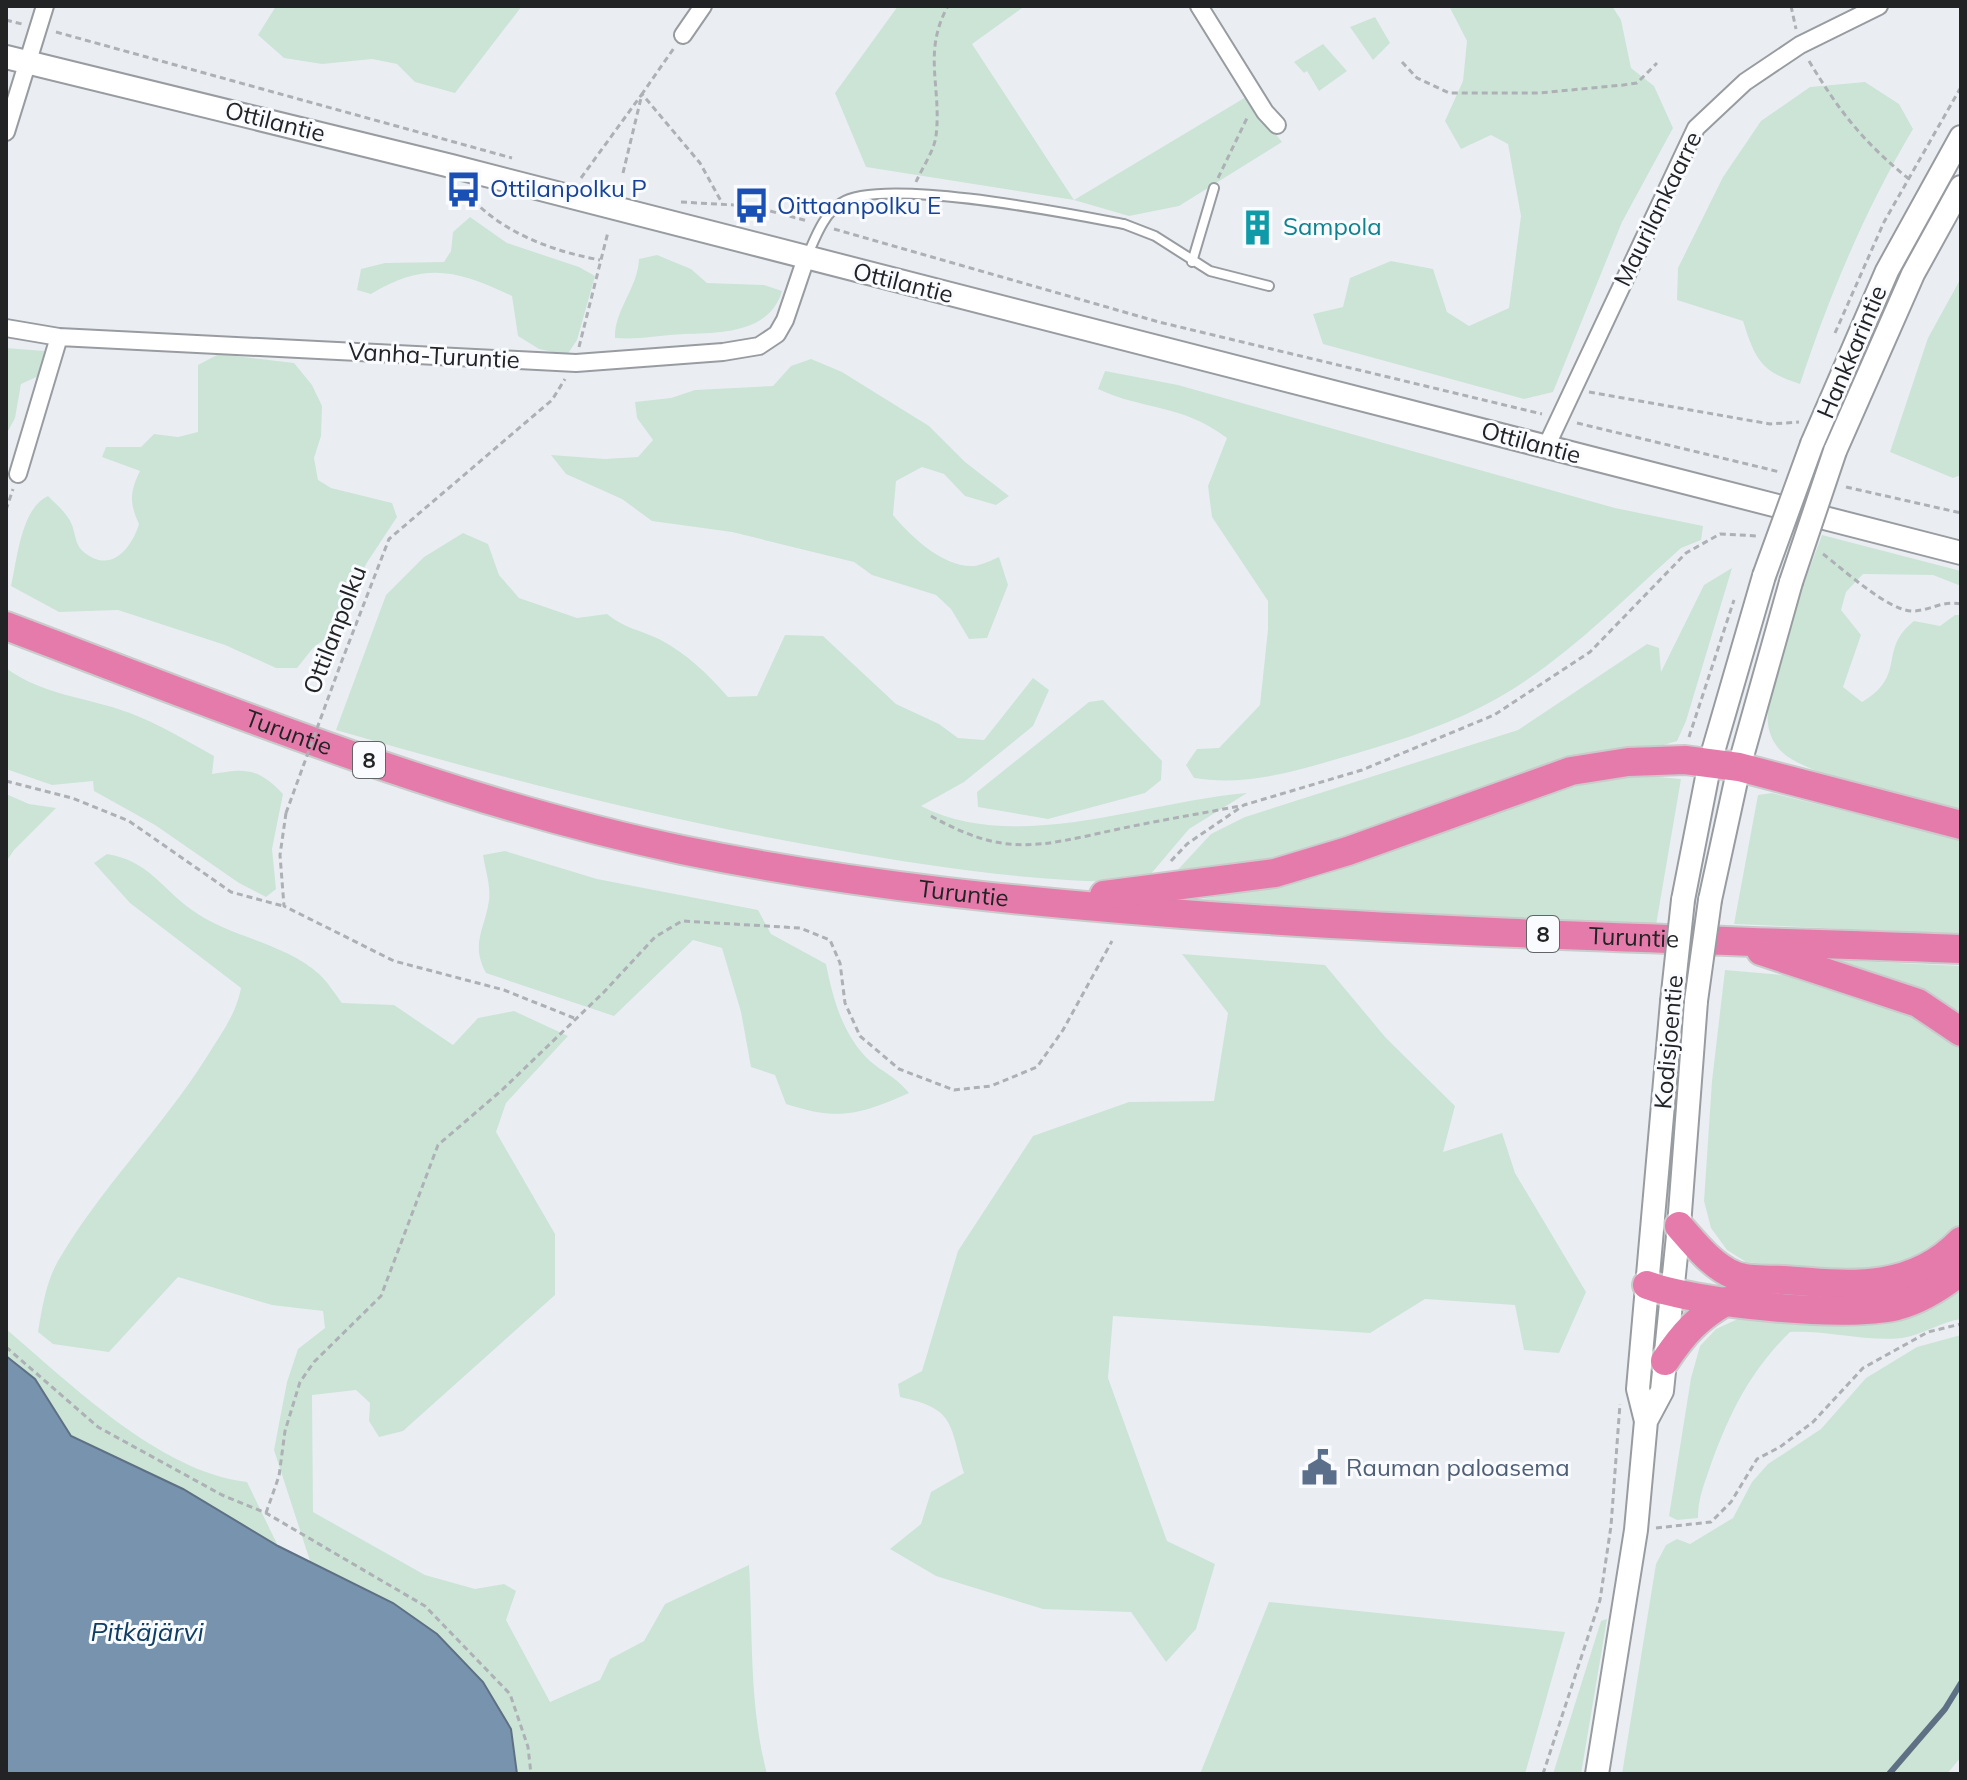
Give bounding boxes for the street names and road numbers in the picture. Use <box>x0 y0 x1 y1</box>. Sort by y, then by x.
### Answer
street label: Ottilantie <box>222 94 328 148</box>
street label: Maurilankaarre <box>1607 126 1708 291</box>
street label: Ottilantie <box>850 255 956 309</box>
street label: Hankkarintie <box>1810 281 1893 423</box>
street label: Vanha-Turuntie <box>347 336 521 374</box>
street label: Ottilantie <box>1478 414 1584 470</box>
street label: Ottilanpolku <box>296 561 372 698</box>
street label: Turuntie <box>241 702 336 761</box>
road number: 8 <box>353 742 385 778</box>
street label: Turuntie <box>917 873 1010 913</box>
road number: 8 <box>1527 916 1559 952</box>
street label: Turuntie <box>1588 920 1680 953</box>
street label: Kodisjoentie <box>1647 974 1689 1110</box>

